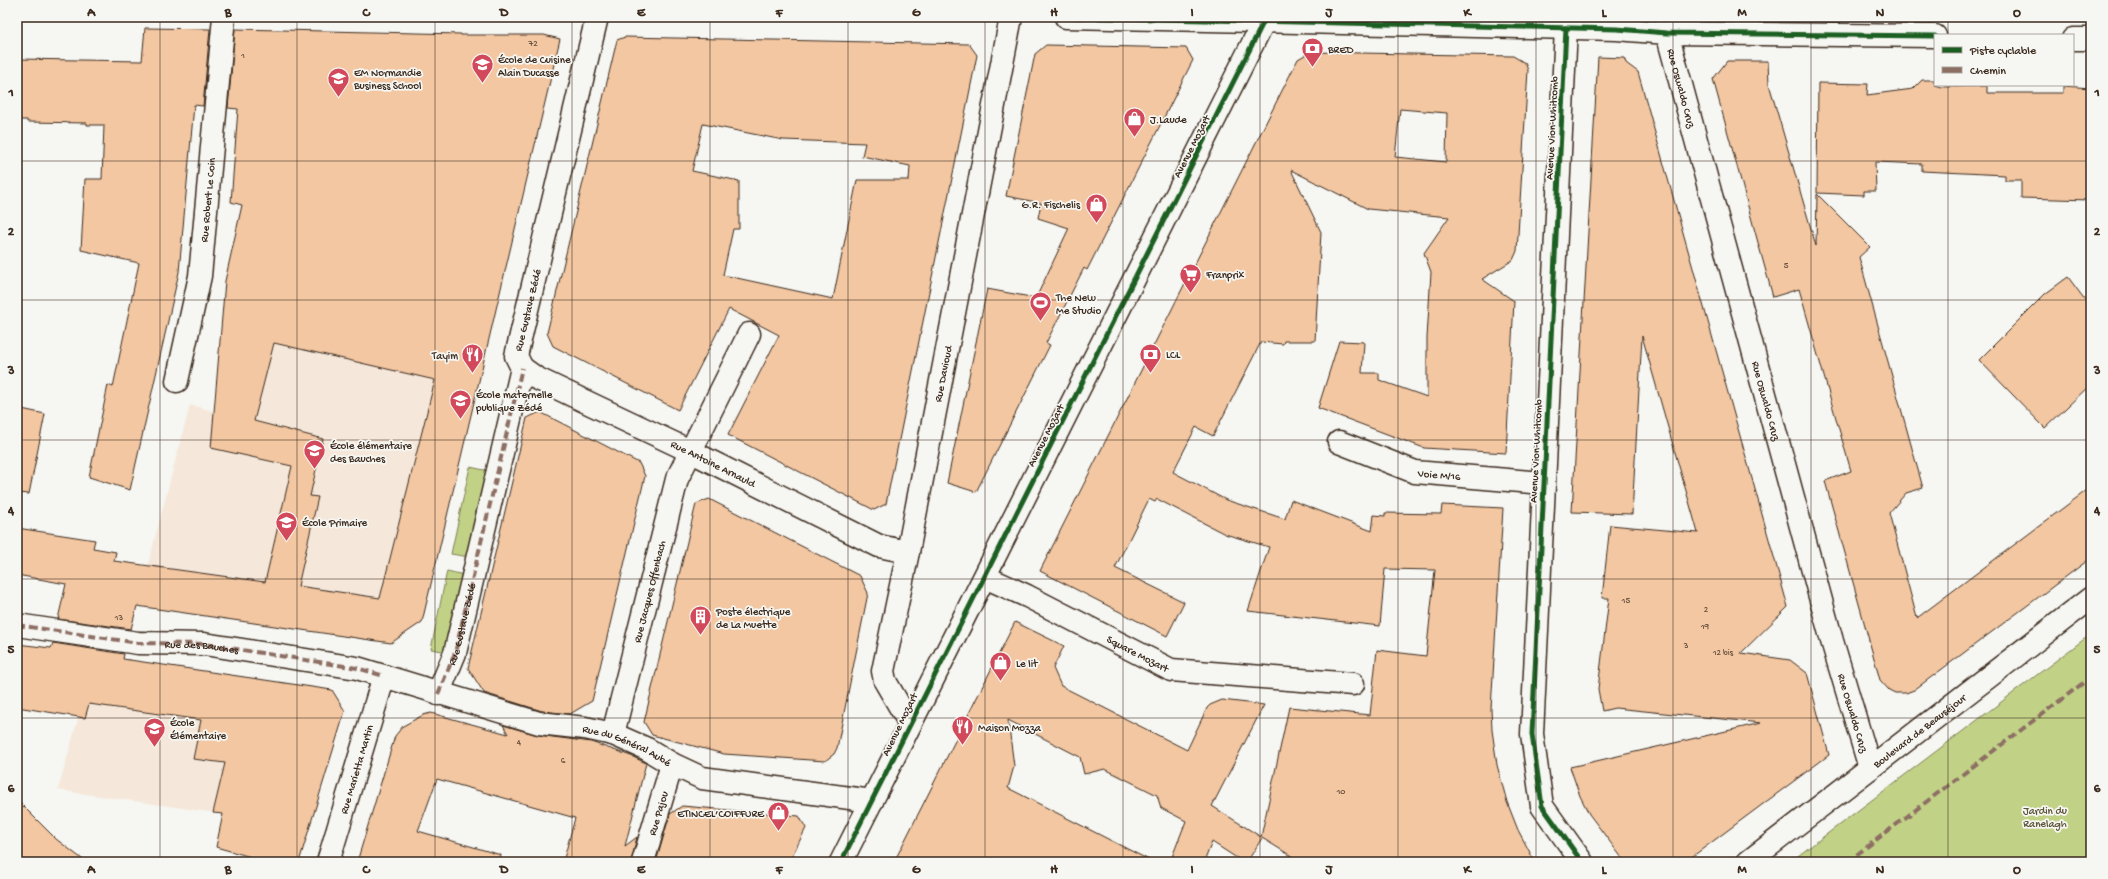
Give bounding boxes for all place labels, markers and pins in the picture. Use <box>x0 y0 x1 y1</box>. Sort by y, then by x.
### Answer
bank icon: BRED <box>1299 36 1325 69</box>
place label: BRED <box>1327 45 1354 57</box>
school or university icon: École de Cuisine Alain Ducasse <box>469 52 495 85</box>
place label: École de Cuisine Alain Ducasse <box>498 54 571 80</box>
school or university icon: EM Normandie Business School <box>325 65 351 98</box>
place label: EM Normandie Business School <box>353 68 422 93</box>
shop icon: J.Laude <box>1122 106 1148 139</box>
place label: J.Laude <box>1150 115 1187 127</box>
shop icon: G.R. Fischelis <box>1083 191 1109 224</box>
place label: G.R. Fischelis <box>1022 200 1081 212</box>
supermarket icon: Franprix <box>1177 261 1203 294</box>
place label: Franprix <box>1205 270 1245 282</box>
sports icon: The New Me Studio <box>1027 290 1053 323</box>
place label: The New Me Studio <box>1055 293 1101 318</box>
bank icon: LCL <box>1137 341 1163 374</box>
restaurant icon: Tayim <box>460 342 486 375</box>
place label: LCL <box>1166 350 1181 362</box>
place label: Tayim <box>431 351 458 363</box>
school or university icon: École maternelle publique Zédé <box>448 387 474 420</box>
place label: École maternelle publique Zédé <box>475 389 553 415</box>
school or university icon: École élémentaire des Bauches <box>302 438 328 471</box>
place label: École élémentaire des Bauches <box>330 440 412 466</box>
school or university icon: École Primaire <box>273 509 299 542</box>
place label: École Primaire <box>302 517 368 530</box>
building icon: Poste électrique de La Muette <box>687 604 713 637</box>
place label: Poste électrique de La Muette <box>715 607 791 632</box>
shop icon: Le lit <box>987 650 1013 683</box>
place label: Le lit <box>1016 659 1039 671</box>
restaurant icon: Maison Mozza <box>949 714 975 747</box>
school or university icon: École Élémentaire <box>142 715 168 748</box>
place label: École Élémentaire <box>170 717 227 743</box>
place label: Maison Mozza <box>978 723 1042 735</box>
shop icon: ETINCEL’COIFFURE <box>766 800 792 833</box>
place label: ETINCEL’COIFFURE <box>677 809 765 821</box>

